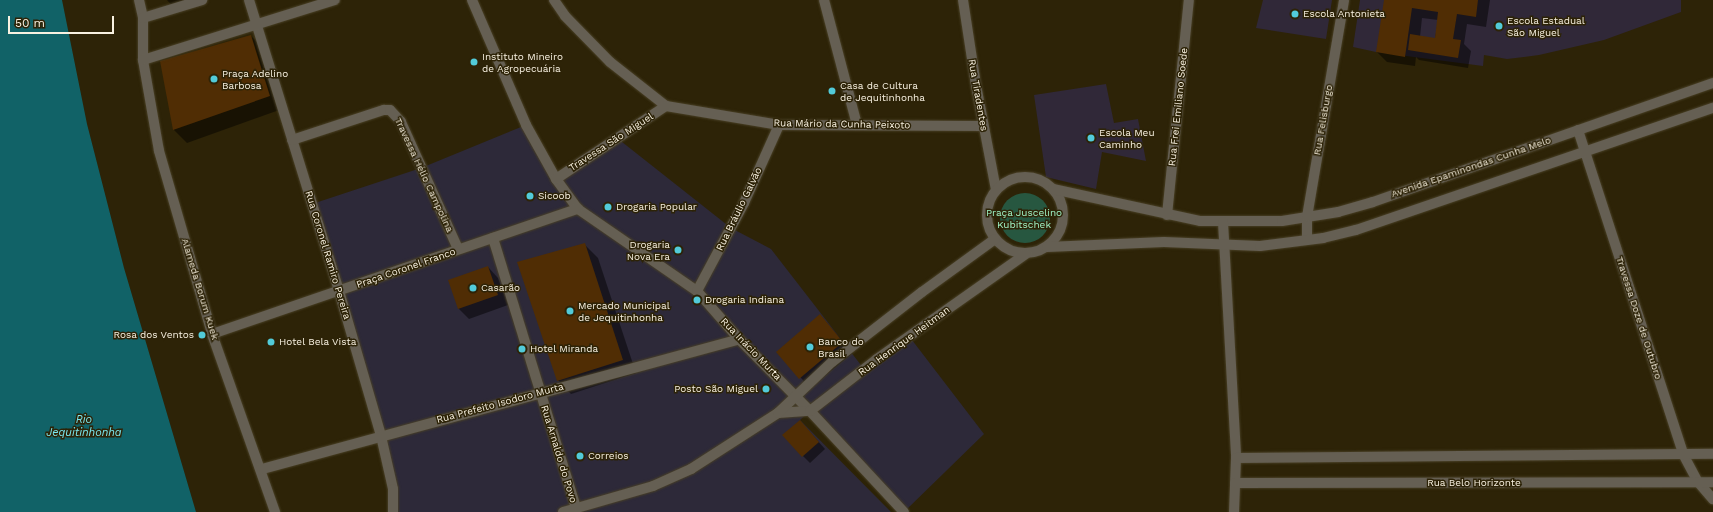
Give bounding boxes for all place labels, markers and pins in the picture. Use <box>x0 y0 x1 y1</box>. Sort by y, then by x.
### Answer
place label: Escola Antonieta <box>1303 8 1386 20</box>
marker: Escola Antonieta <box>1290 9 1300 19</box>
place label: Escola Estadual São Miguel <box>1507 14 1585 38</box>
marker: Escola Estadual São Miguel <box>1494 21 1504 31</box>
place label: Instituto Mineiro de Agropecuária <box>482 50 563 74</box>
marker: Instituto Mineiro de Agropecuária <box>469 57 479 67</box>
place label: Praça Adelino Barbosa <box>222 67 289 90</box>
marker: Praça Adelino Barbosa <box>209 74 219 84</box>
place label: Casa de Cultura de Jequitinhonha <box>840 79 925 102</box>
marker: Casa de Cultura de Jequitinhonha <box>827 86 837 96</box>
place label: Escola Meu Caminho <box>1099 126 1155 150</box>
marker: Escola Meu Caminho <box>1086 133 1096 143</box>
place label: Sicoob <box>538 190 571 202</box>
marker: Sicoob <box>525 191 535 201</box>
place label: Drogaria Popular <box>616 201 697 213</box>
marker: Drogaria Popular <box>603 202 613 212</box>
place label: Drogaria Nova Era <box>627 238 670 262</box>
marker: Drogaria Nova Era <box>673 245 683 255</box>
place label: Casarão <box>481 282 520 294</box>
marker: Casarão <box>468 283 478 293</box>
place label: Drogaria Indiana <box>705 294 784 306</box>
marker: Drogaria Indiana <box>692 295 702 305</box>
place label: Mercado Municipal de Jequitinhonha <box>578 299 670 322</box>
marker: Mercado Municipal de Jequitinhonha <box>565 306 575 316</box>
place label: Rosa dos Ventos <box>113 329 194 341</box>
marker: Rosa dos Ventos <box>197 330 207 340</box>
place label: Banco do Brasil <box>818 335 864 358</box>
place label: Hotel Bela Vista <box>279 336 357 348</box>
marker: Hotel Bela Vista <box>266 337 276 347</box>
marker: Banco do Brasil <box>805 342 815 352</box>
place label: Hotel Miranda <box>530 343 599 355</box>
marker: Hotel Miranda <box>517 344 527 354</box>
place label: Posto São Miguel <box>674 383 758 395</box>
marker: Posto São Miguel <box>761 384 771 394</box>
place label: Correios <box>588 450 629 462</box>
marker: Correios <box>575 451 585 461</box>

